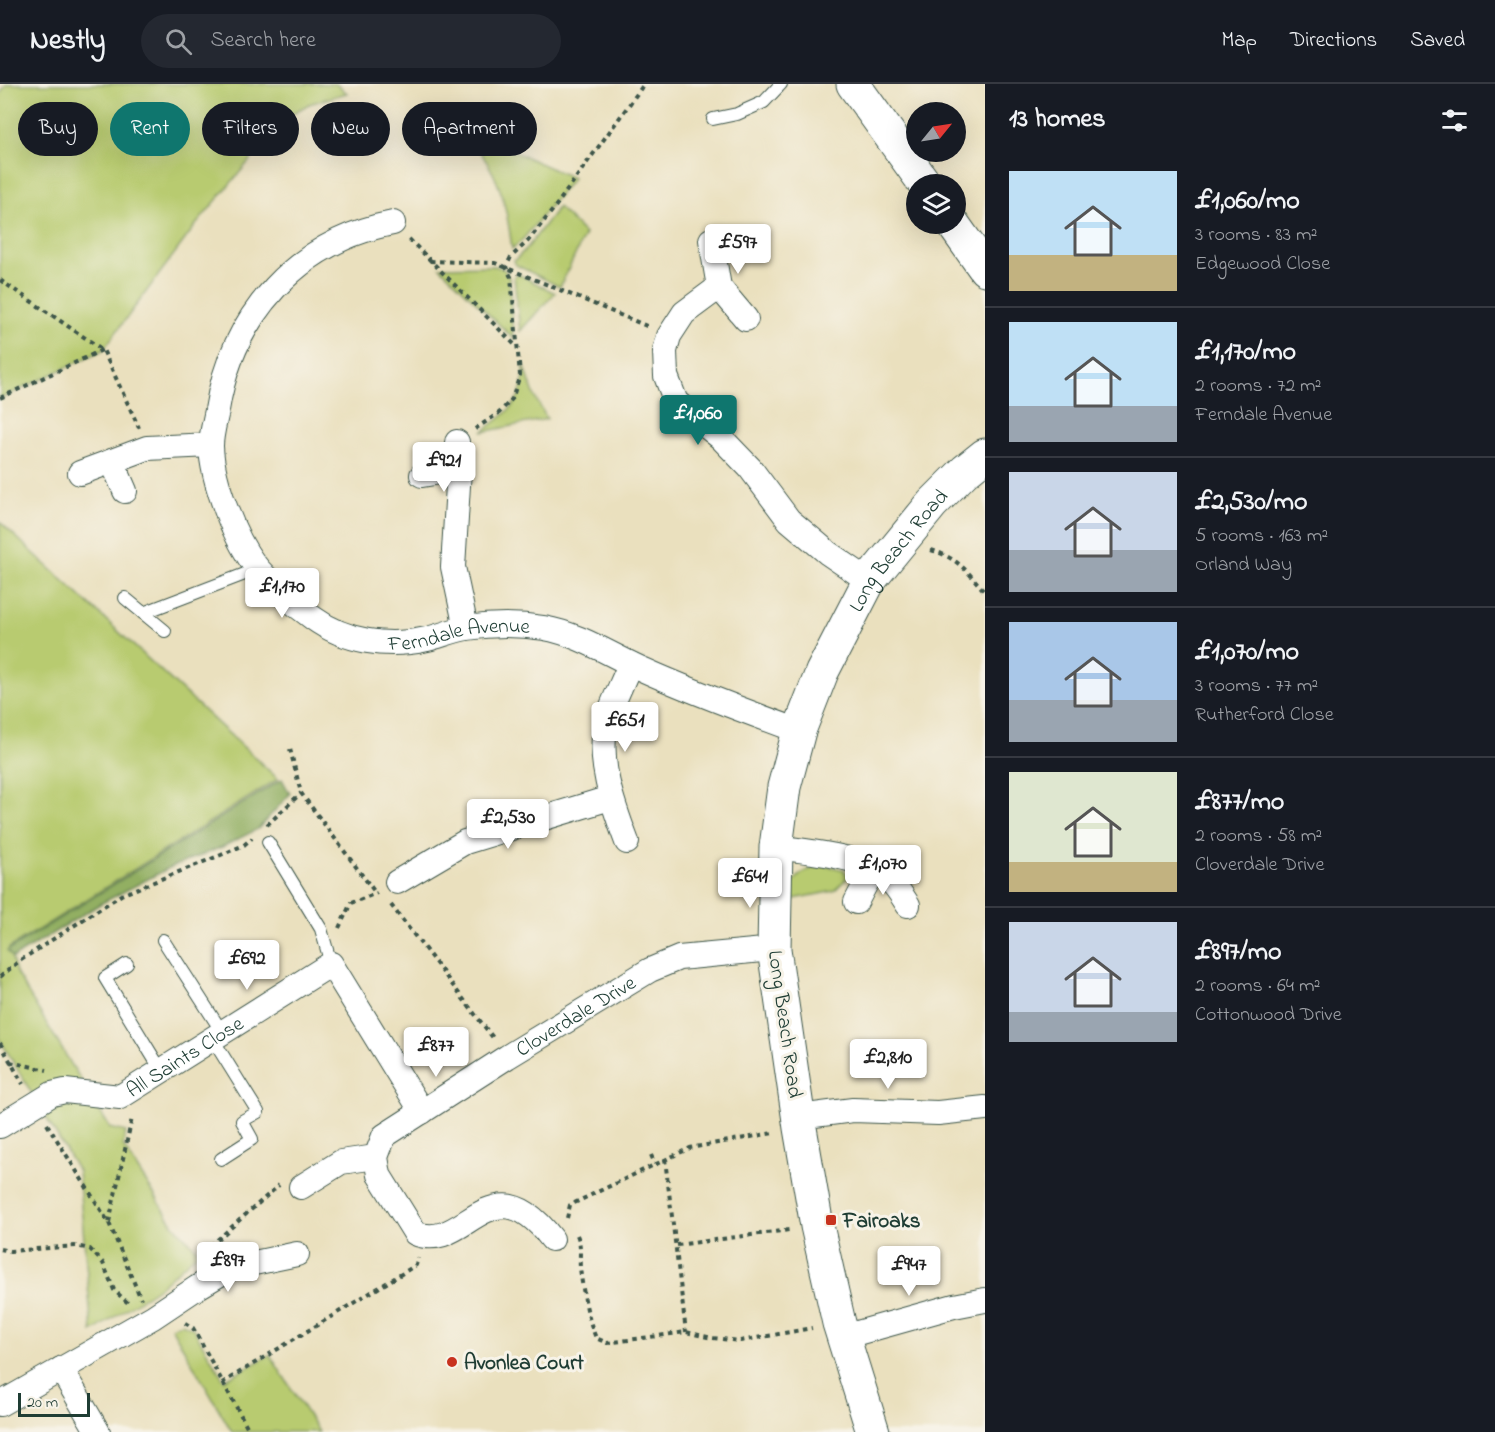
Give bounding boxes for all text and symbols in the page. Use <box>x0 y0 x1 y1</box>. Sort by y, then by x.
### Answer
search box <box>141 14 561 68</box>
text: Nestly <box>30 21 105 62</box>
icon: search <box>162 25 195 58</box>
text: Search here <box>210 25 316 57</box>
text: Map <box>1221 26 1257 56</box>
text: Directions <box>1290 26 1377 56</box>
text: Saved <box>1410 26 1465 56</box>
text: 13 homes <box>1009 101 1105 139</box>
chip: Buy <box>18 102 98 156</box>
chip: Rent <box>110 102 190 156</box>
chip: Filters <box>202 102 299 156</box>
chip: New <box>311 102 390 156</box>
chip: Apartment <box>402 102 537 156</box>
north arrow <box>906 102 966 162</box>
map controls <box>906 102 966 234</box>
icon: filters <box>1438 104 1471 137</box>
button: layers <box>906 174 966 234</box>
text: £1,060/mo <box>1195 183 1300 221</box>
icon: home <box>1057 195 1129 267</box>
text: 3 rooms · 83 m² <box>1195 221 1317 250</box>
pin: £597 <box>702 224 774 275</box>
text: £597 <box>719 229 757 258</box>
text: Edgewood Close <box>1195 250 1330 279</box>
text: £1,170/mo <box>1195 334 1296 372</box>
icon: home <box>1057 346 1129 418</box>
text: 2 rooms · 72 m² <box>1195 372 1322 401</box>
pin: £1,060 <box>649 395 747 446</box>
text: £1,060 <box>674 400 722 429</box>
text: Ferndale Avenue <box>1195 401 1332 430</box>
pin: £921 <box>408 442 480 493</box>
text: £921 <box>427 447 461 476</box>
street label: Long Beach Road <box>842 483 956 618</box>
text: £2,530/mo <box>1195 484 1307 522</box>
icon: home <box>1057 496 1129 568</box>
text: 5 rooms · 163 m² <box>1195 522 1328 551</box>
text: Orland Way <box>1195 551 1292 580</box>
pin: £1,170 <box>233 568 331 619</box>
text: £1,170 <box>259 573 305 602</box>
street label: Ferndale Avenue <box>387 612 532 660</box>
text: £1,070/mo <box>1195 634 1299 672</box>
icon: home <box>1057 646 1129 718</box>
text: 3 rooms · 77 m² <box>1195 672 1318 701</box>
text: Rutherford Close <box>1195 701 1334 730</box>
pin: £651 <box>589 702 661 753</box>
text: £651 <box>605 707 645 736</box>
text: £877/mo <box>1195 784 1284 822</box>
icon: home <box>1057 796 1129 868</box>
pin: £2,530 <box>459 799 557 850</box>
text: £2,530 <box>481 804 535 833</box>
text: 2 rooms · 58 m² <box>1195 822 1322 851</box>
pin: £1,070 <box>834 845 932 896</box>
text: £1,070 <box>859 850 907 879</box>
text: Cloverdale Drive <box>1195 851 1324 880</box>
pin: £641 <box>714 858 786 909</box>
text: £641 <box>732 863 768 892</box>
text: £897/mo <box>1195 934 1281 972</box>
pin: £692 <box>211 940 283 991</box>
text: £692 <box>228 945 266 974</box>
icon: home <box>1057 946 1129 1018</box>
street label: Long Beach Road <box>757 948 809 1101</box>
street label: Cloverdale Drive <box>511 969 643 1065</box>
text: 2 rooms · 64 m² <box>1195 972 1320 1001</box>
text: Cottonwood Drive <box>1195 1001 1342 1030</box>
street label: All Saints Close <box>121 1009 250 1106</box>
pin: £877 <box>400 1027 472 1078</box>
text: £877 <box>418 1032 454 1061</box>
pin: £2,810 <box>839 1039 937 1090</box>
text: £2,810 <box>864 1044 912 1073</box>
place label: Fairoaks <box>842 1207 921 1237</box>
marker: Fairoaks <box>824 1213 838 1227</box>
pin: £897 <box>192 1242 264 1293</box>
pin: £947 <box>873 1246 945 1297</box>
text: £897 <box>211 1247 245 1276</box>
text: £947 <box>891 1251 927 1280</box>
place label: Avonlea Court <box>464 1349 585 1379</box>
marker: Avonlea Court <box>445 1355 459 1369</box>
scale bar <box>18 1390 90 1418</box>
text: 20 m <box>27 1391 58 1415</box>

